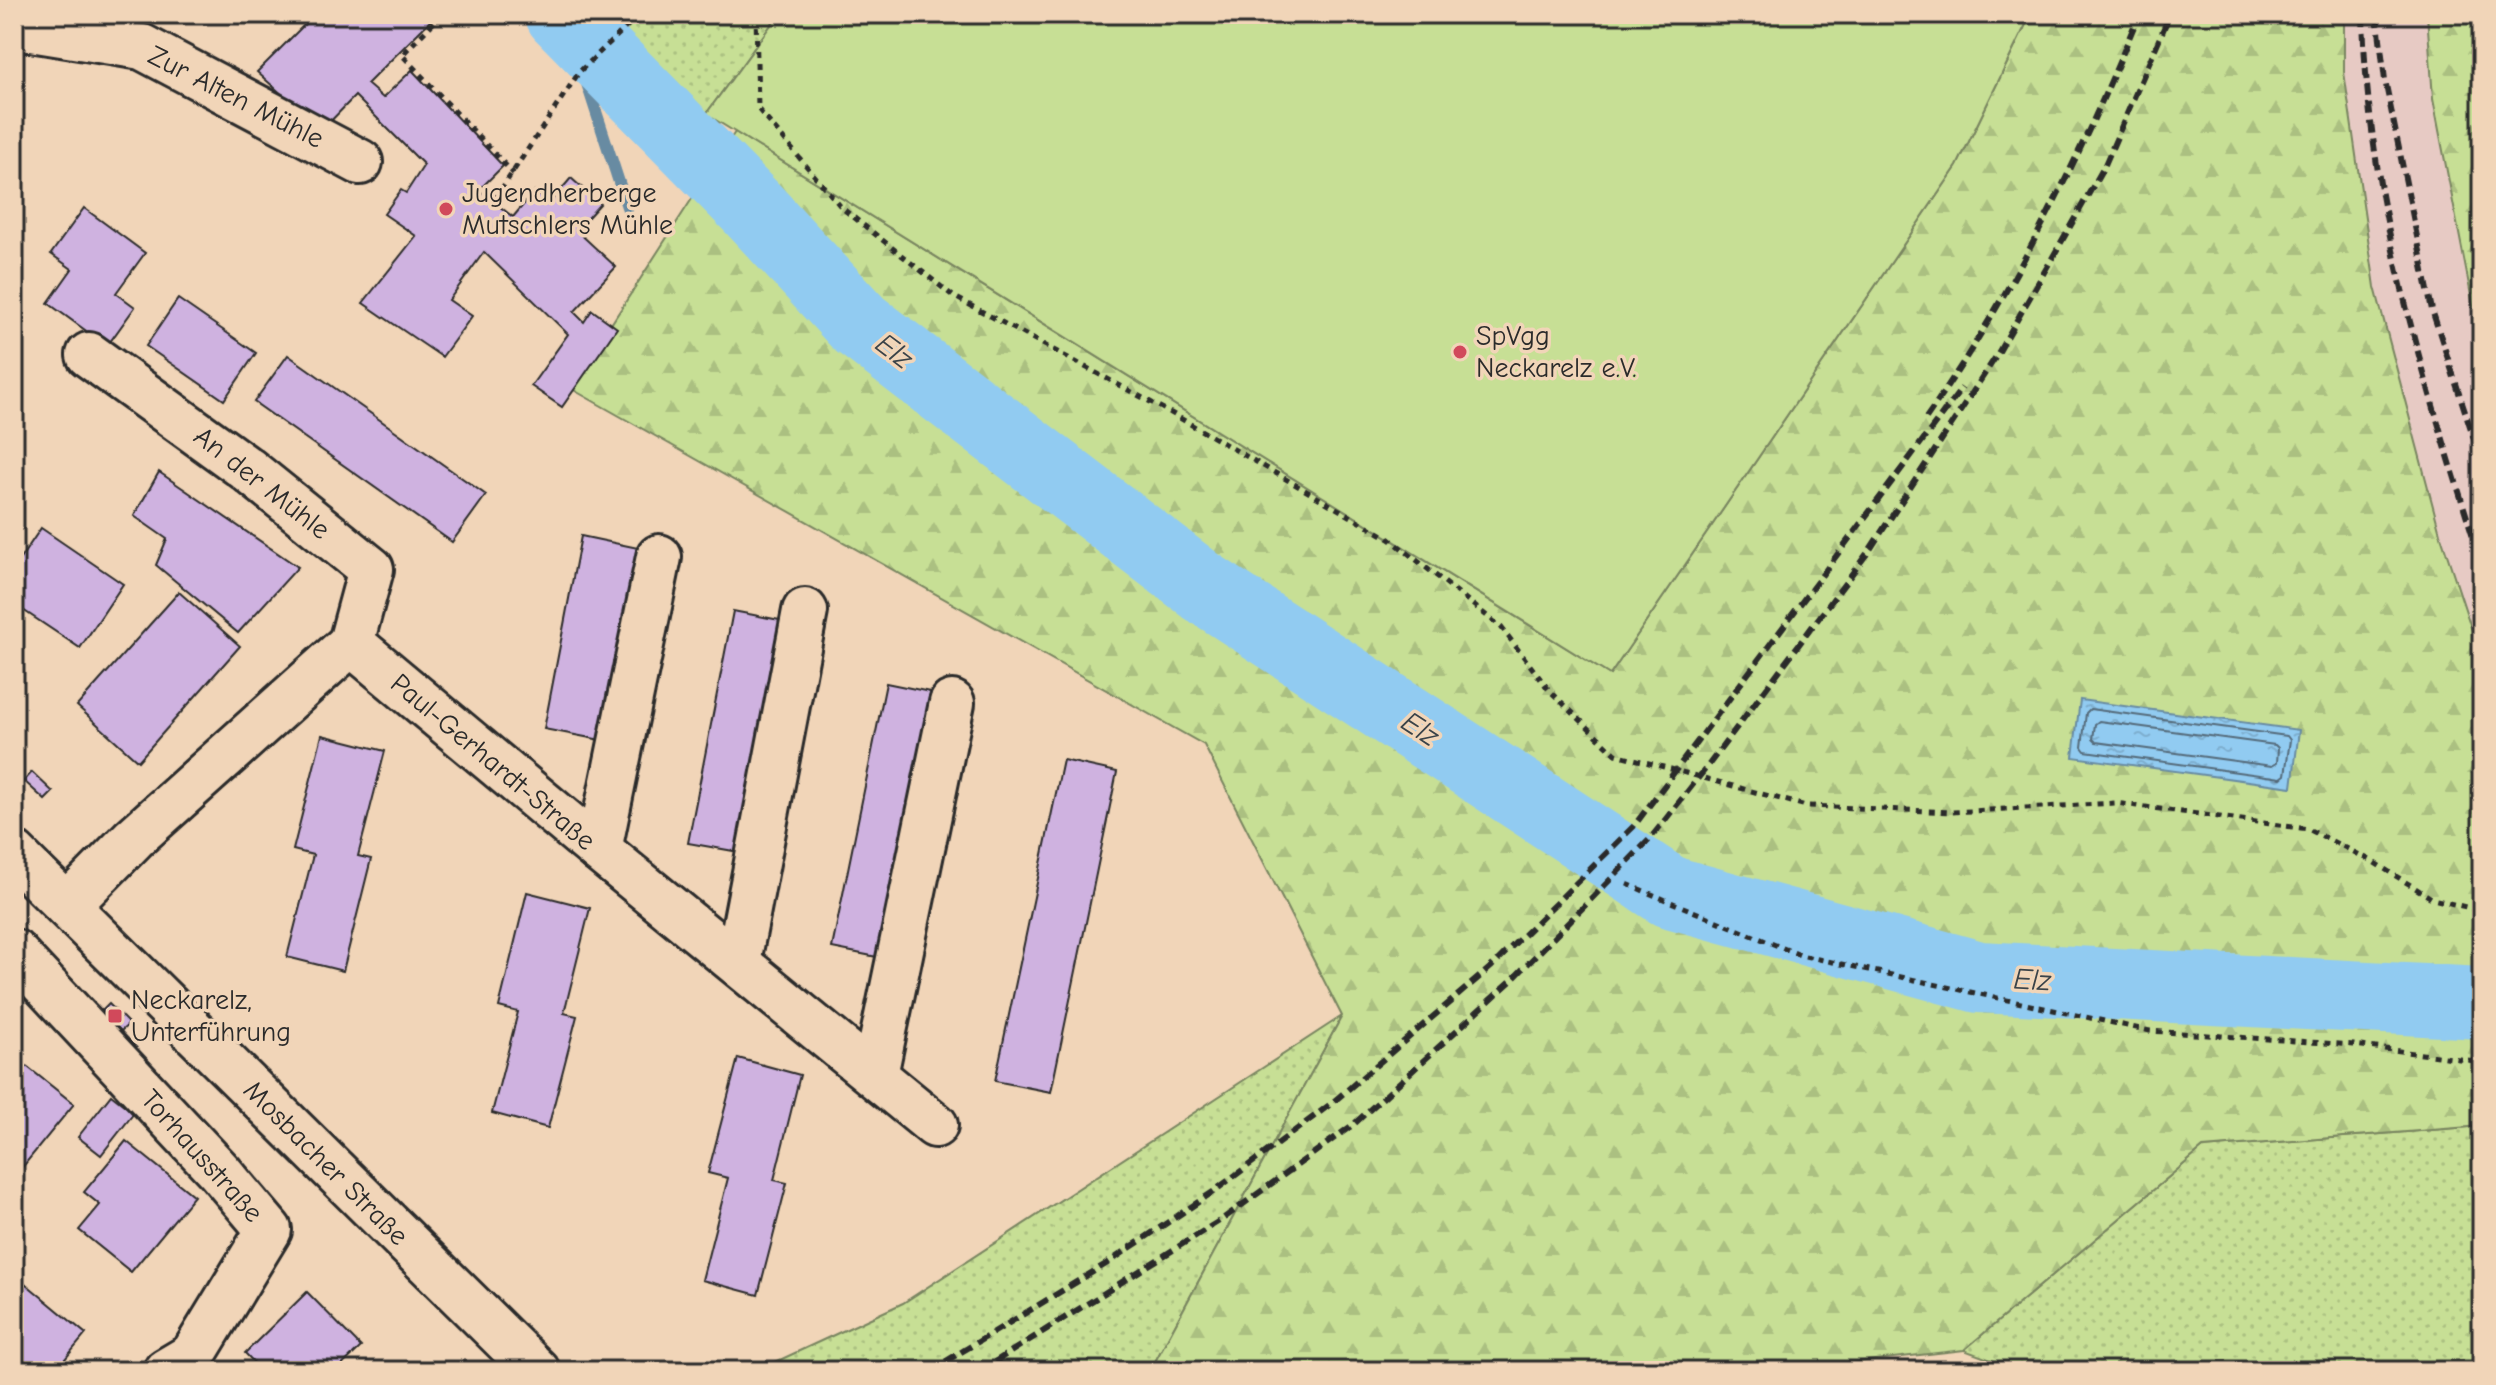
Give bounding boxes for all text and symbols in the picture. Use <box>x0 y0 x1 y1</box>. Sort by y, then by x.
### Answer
street label: Zur Alten Mühle <box>143 39 329 155</box>
place label: Jugendherberge Mutschlers Mühle <box>462 177 673 241</box>
marker: Jugendherberge Mutschlers Mühle <box>437 200 455 218</box>
place label: SpVgg Neckarelz e.V. <box>1476 320 1636 384</box>
water label: Elz <box>869 326 921 377</box>
marker: SpVgg Neckarelz e.V. <box>1451 343 1469 361</box>
street label: An der Mühle <box>188 420 336 546</box>
street label: Paul-Gerhardt-Straße <box>384 667 602 857</box>
water label: Elz <box>1395 704 1446 755</box>
water label: Elz <box>2012 962 2053 999</box>
place label: Neckarelz, Unterführung <box>131 984 291 1048</box>
marker: Neckarelz, Unterführung <box>106 1007 124 1025</box>
street label: Mosbacher Straße <box>237 1074 415 1252</box>
street label: Torhausstraße <box>134 1083 270 1229</box>

